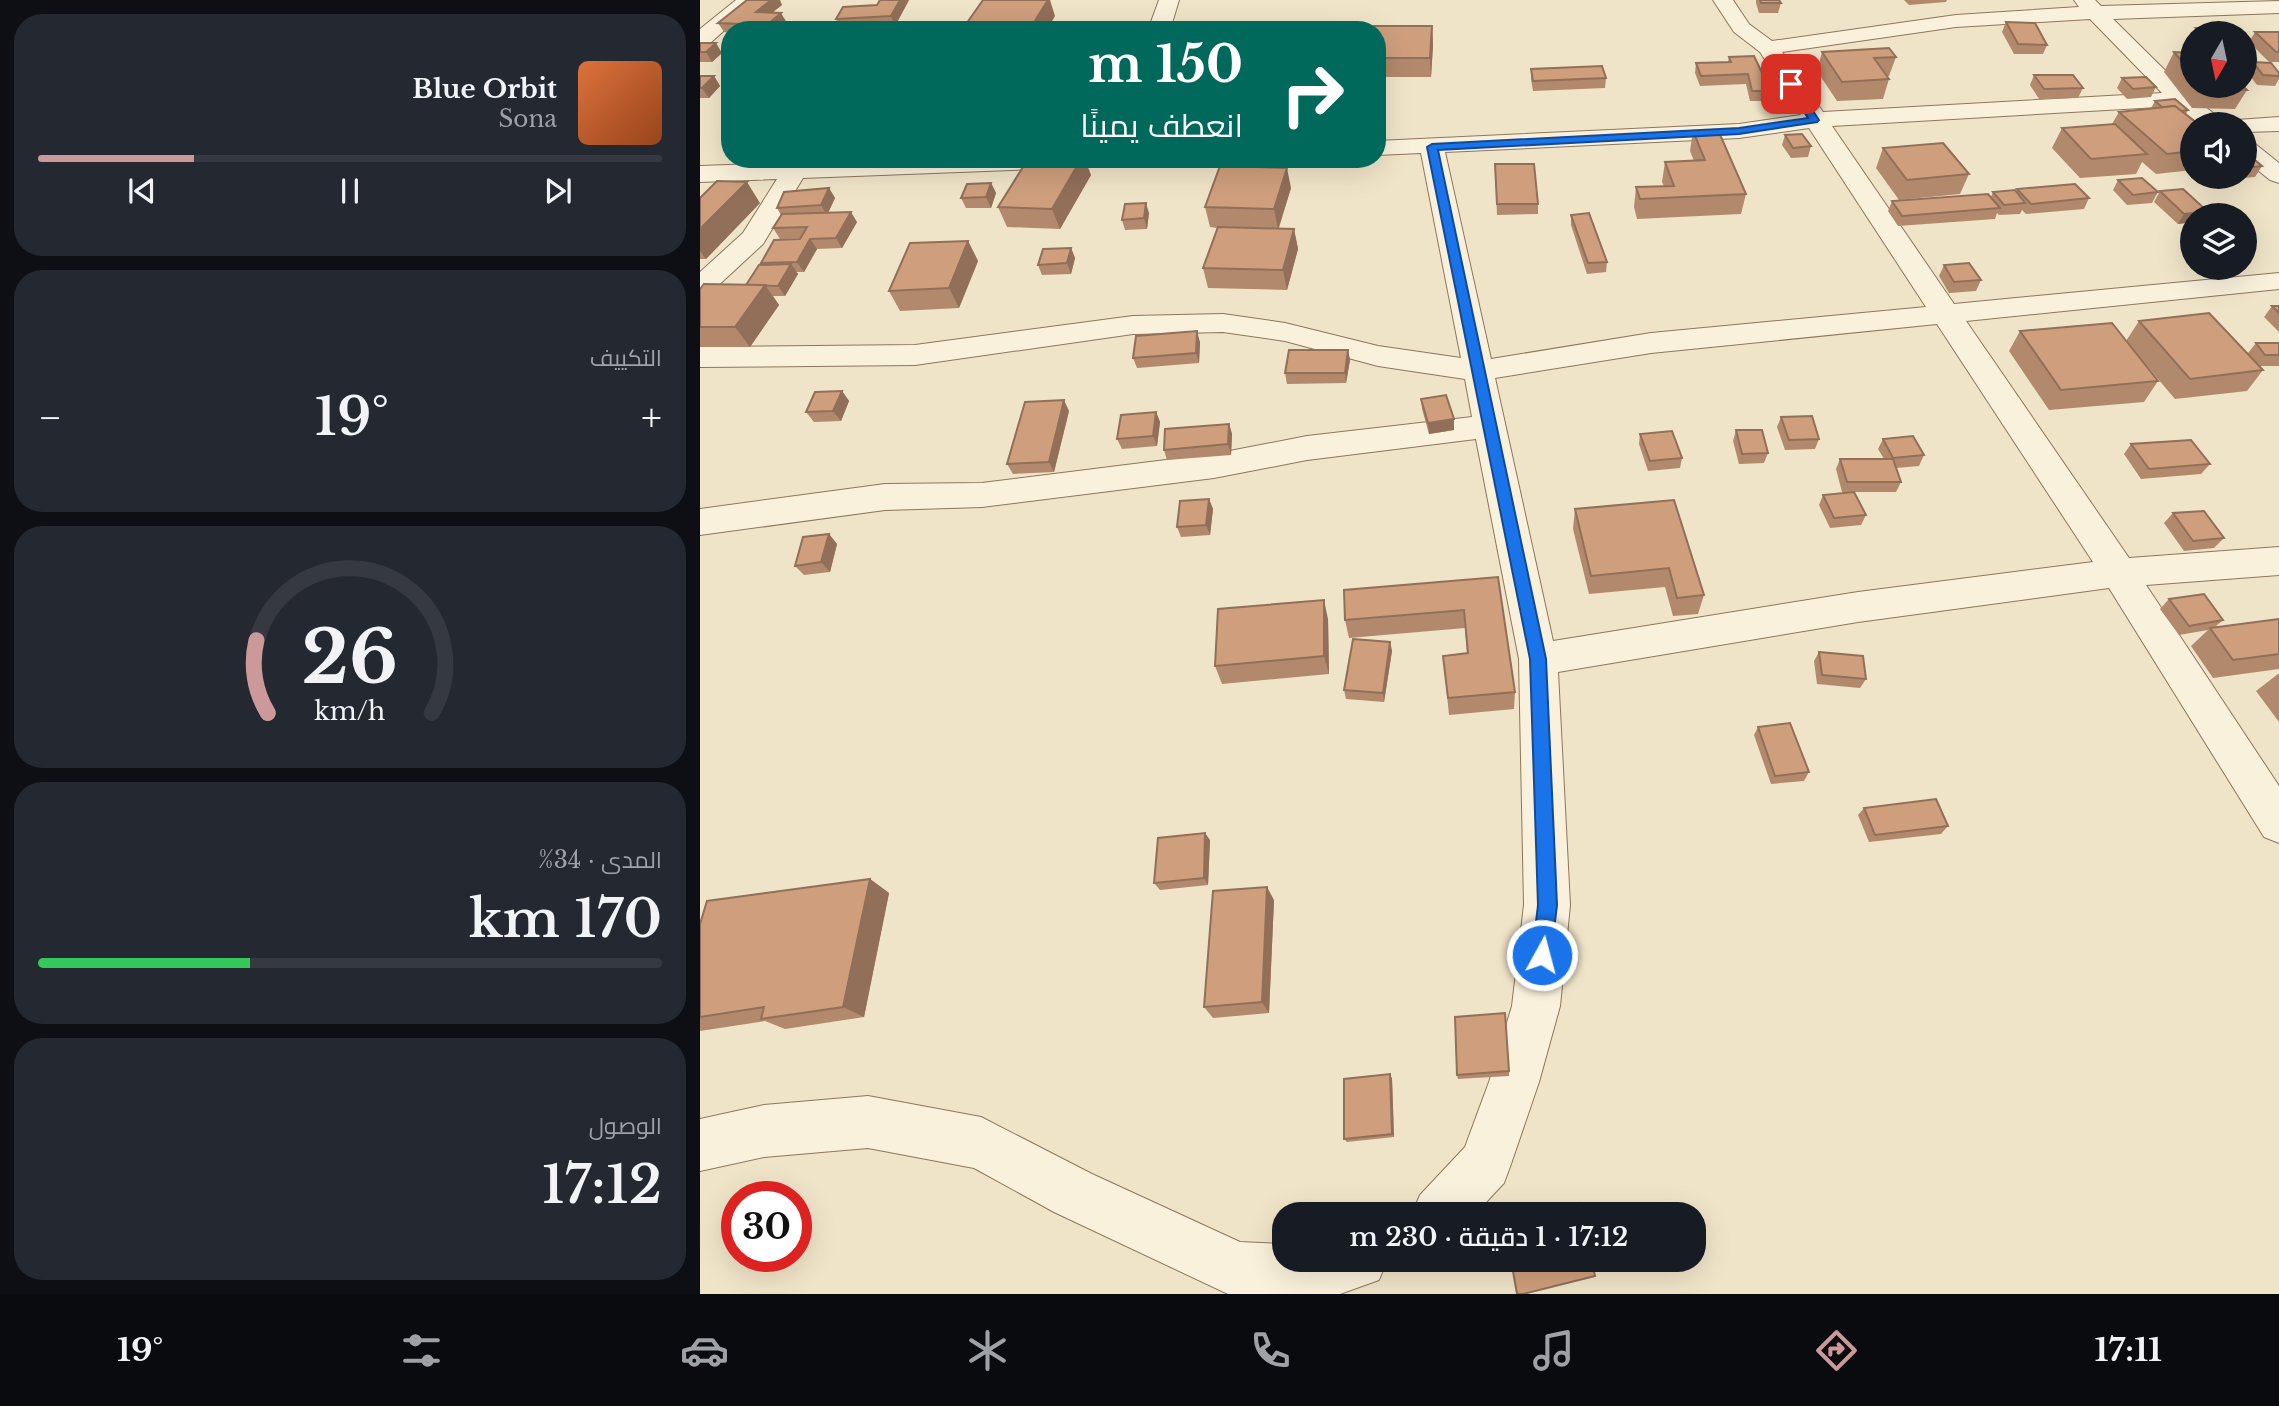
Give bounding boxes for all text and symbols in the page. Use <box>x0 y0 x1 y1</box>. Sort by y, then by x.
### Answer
north arrow <box>2180 21 2258 98</box>
map controls <box>2180 21 2257 280</box>
text: 150 m <box>1088 34 1243 95</box>
icon: right <box>1267 49 1358 140</box>
pin <box>1761 54 1821 114</box>
icon: arrive <box>1772 65 1810 103</box>
text: Blue Orbit <box>412 73 557 105</box>
text: Sona <box>499 105 557 133</box>
text: انعطف يمينًا <box>1080 106 1243 146</box>
button: sound <box>2180 112 2257 189</box>
icon: previous <box>123 172 161 210</box>
icon: pause <box>331 172 369 210</box>
icon: next <box>539 172 577 210</box>
button: layers <box>2180 203 2257 280</box>
text: التكييف <box>590 344 662 372</box>
text: 19° <box>314 385 389 449</box>
text: − <box>38 394 62 441</box>
text: + <box>641 394 662 441</box>
text: 26 <box>302 612 398 703</box>
text: km/h <box>315 696 385 727</box>
text: المدى · 34% <box>538 846 662 874</box>
text: 170 km <box>469 887 662 951</box>
position arrow <box>1505 918 1579 992</box>
text: الوصول <box>589 1112 662 1140</box>
text: 17:12 <box>542 1153 662 1217</box>
speed limit sign: 30 <box>721 1181 812 1272</box>
text: 17:12 · 1 دقيقة · 230 m <box>1350 1221 1628 1253</box>
icon: filters <box>397 1326 446 1375</box>
icon: car <box>680 1326 729 1375</box>
icon: climate <box>963 1326 1012 1375</box>
icon: phone <box>1246 1326 1295 1375</box>
icon: music <box>1529 1326 1578 1375</box>
icon: directions <box>1812 1326 1861 1375</box>
text: 19° <box>117 1330 163 1370</box>
text: 17:11 <box>2095 1330 2162 1370</box>

